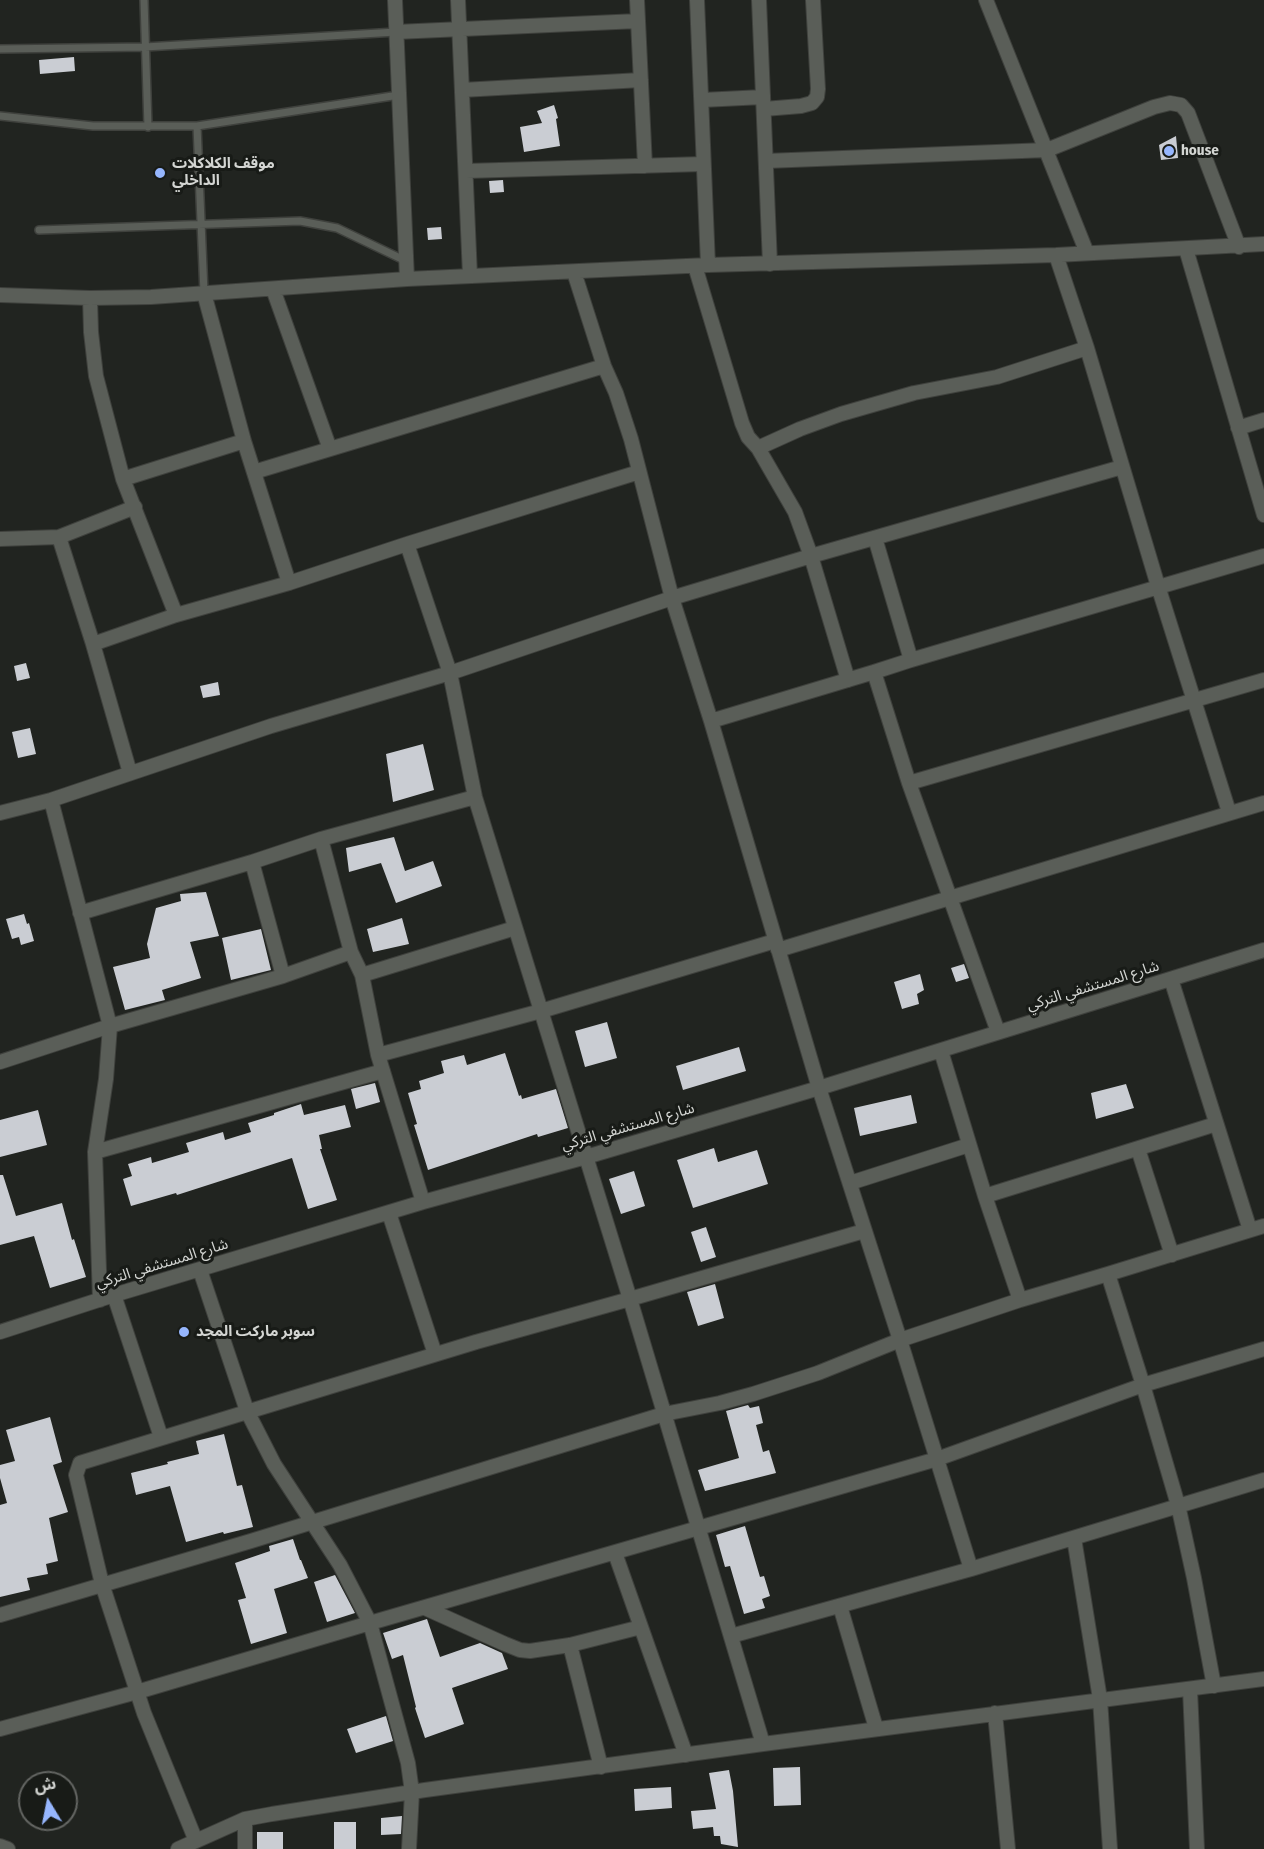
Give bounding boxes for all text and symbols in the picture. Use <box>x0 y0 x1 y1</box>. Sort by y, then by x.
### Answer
place label: house <box>1181 142 1219 160</box>
marker: house <box>1162 144 1176 158</box>
place label: موقف الكلاكلات الداخلي <box>172 155 275 190</box>
marker: موقف الكلاكلات الداخلي <box>153 166 167 180</box>
street label: شارع المستشفي التركي <box>1025 957 1161 1015</box>
street label: شارع المستشفي التركي <box>559 1099 697 1155</box>
street label: شارع المستشفي التركي <box>94 1235 230 1293</box>
place label: سوبر ماركت المجد <box>196 1323 315 1341</box>
marker: سوبر ماركت المجد <box>177 1325 191 1339</box>
north arrow <box>18 1771 78 1831</box>
text: ش <box>33 1773 58 1796</box>

